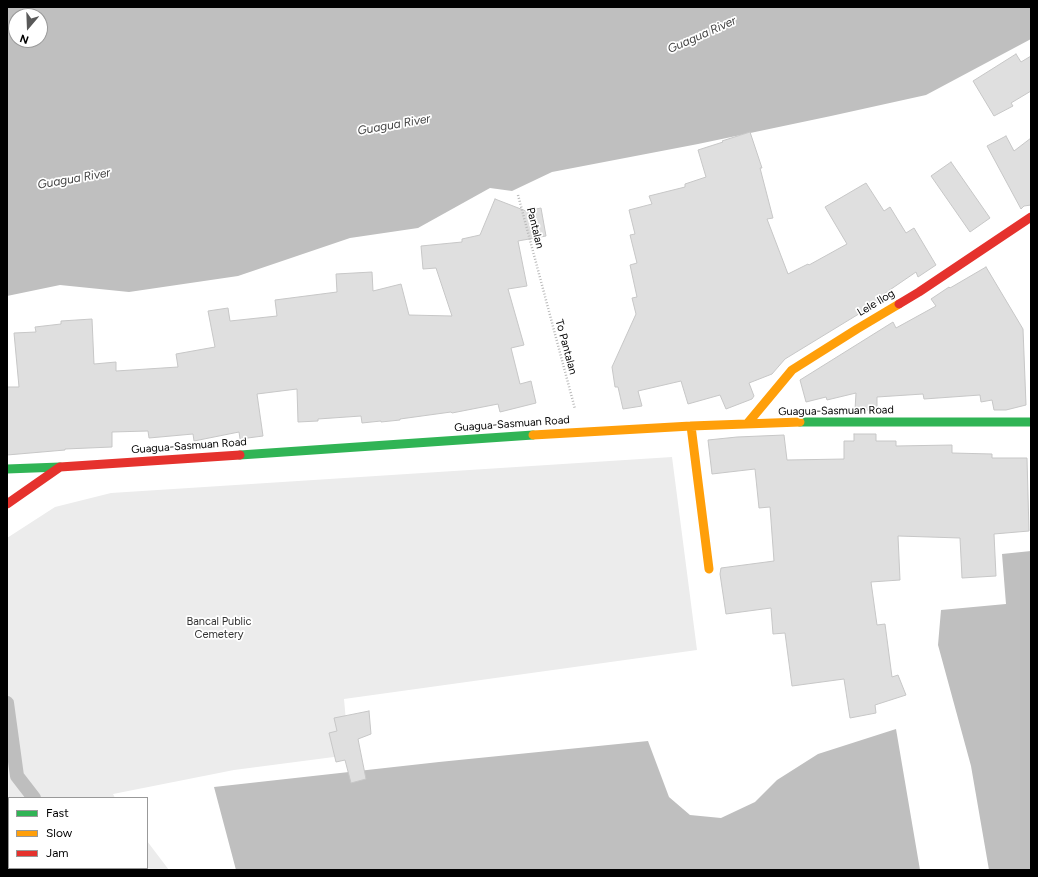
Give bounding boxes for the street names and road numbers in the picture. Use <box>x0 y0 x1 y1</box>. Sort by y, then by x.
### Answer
street label: Pantalan <box>524 206 546 250</box>
street label: Lele Ilog <box>855 287 897 319</box>
street label: To Pantalan <box>552 318 580 376</box>
street label: Guagua-Sasmuan Road <box>778 403 894 419</box>
street label: Guagua-Sasmuan Road <box>454 413 570 435</box>
street label: Guagua-Sasmuan Road <box>131 435 247 457</box>

